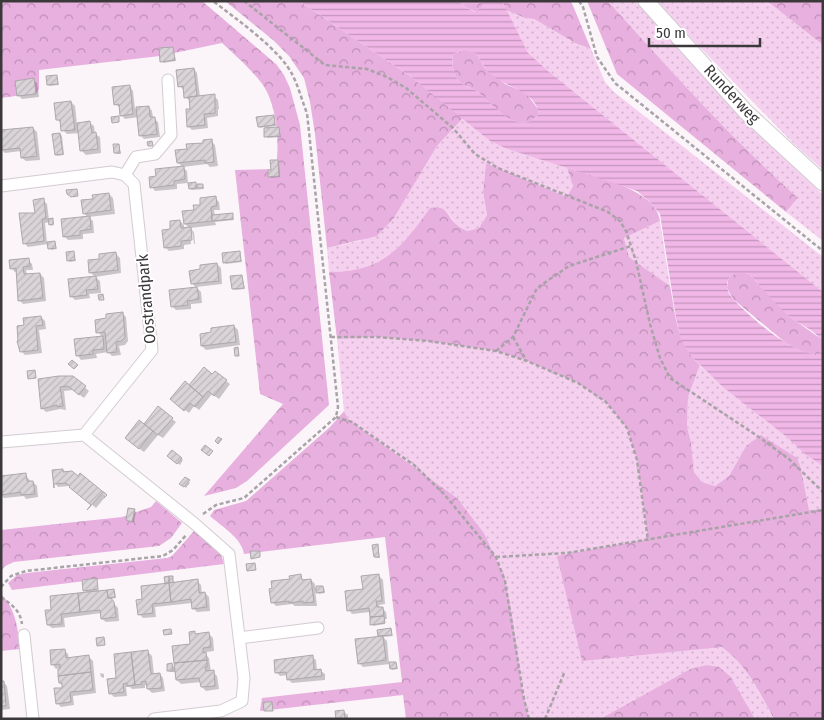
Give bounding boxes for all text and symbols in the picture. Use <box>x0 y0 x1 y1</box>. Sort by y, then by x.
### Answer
scale bar <box>649 15 760 47</box>
text: 50 m <box>656 24 686 42</box>
street label: Runderweg <box>700 61 764 128</box>
street label: Oostrandpark <box>133 253 159 345</box>

